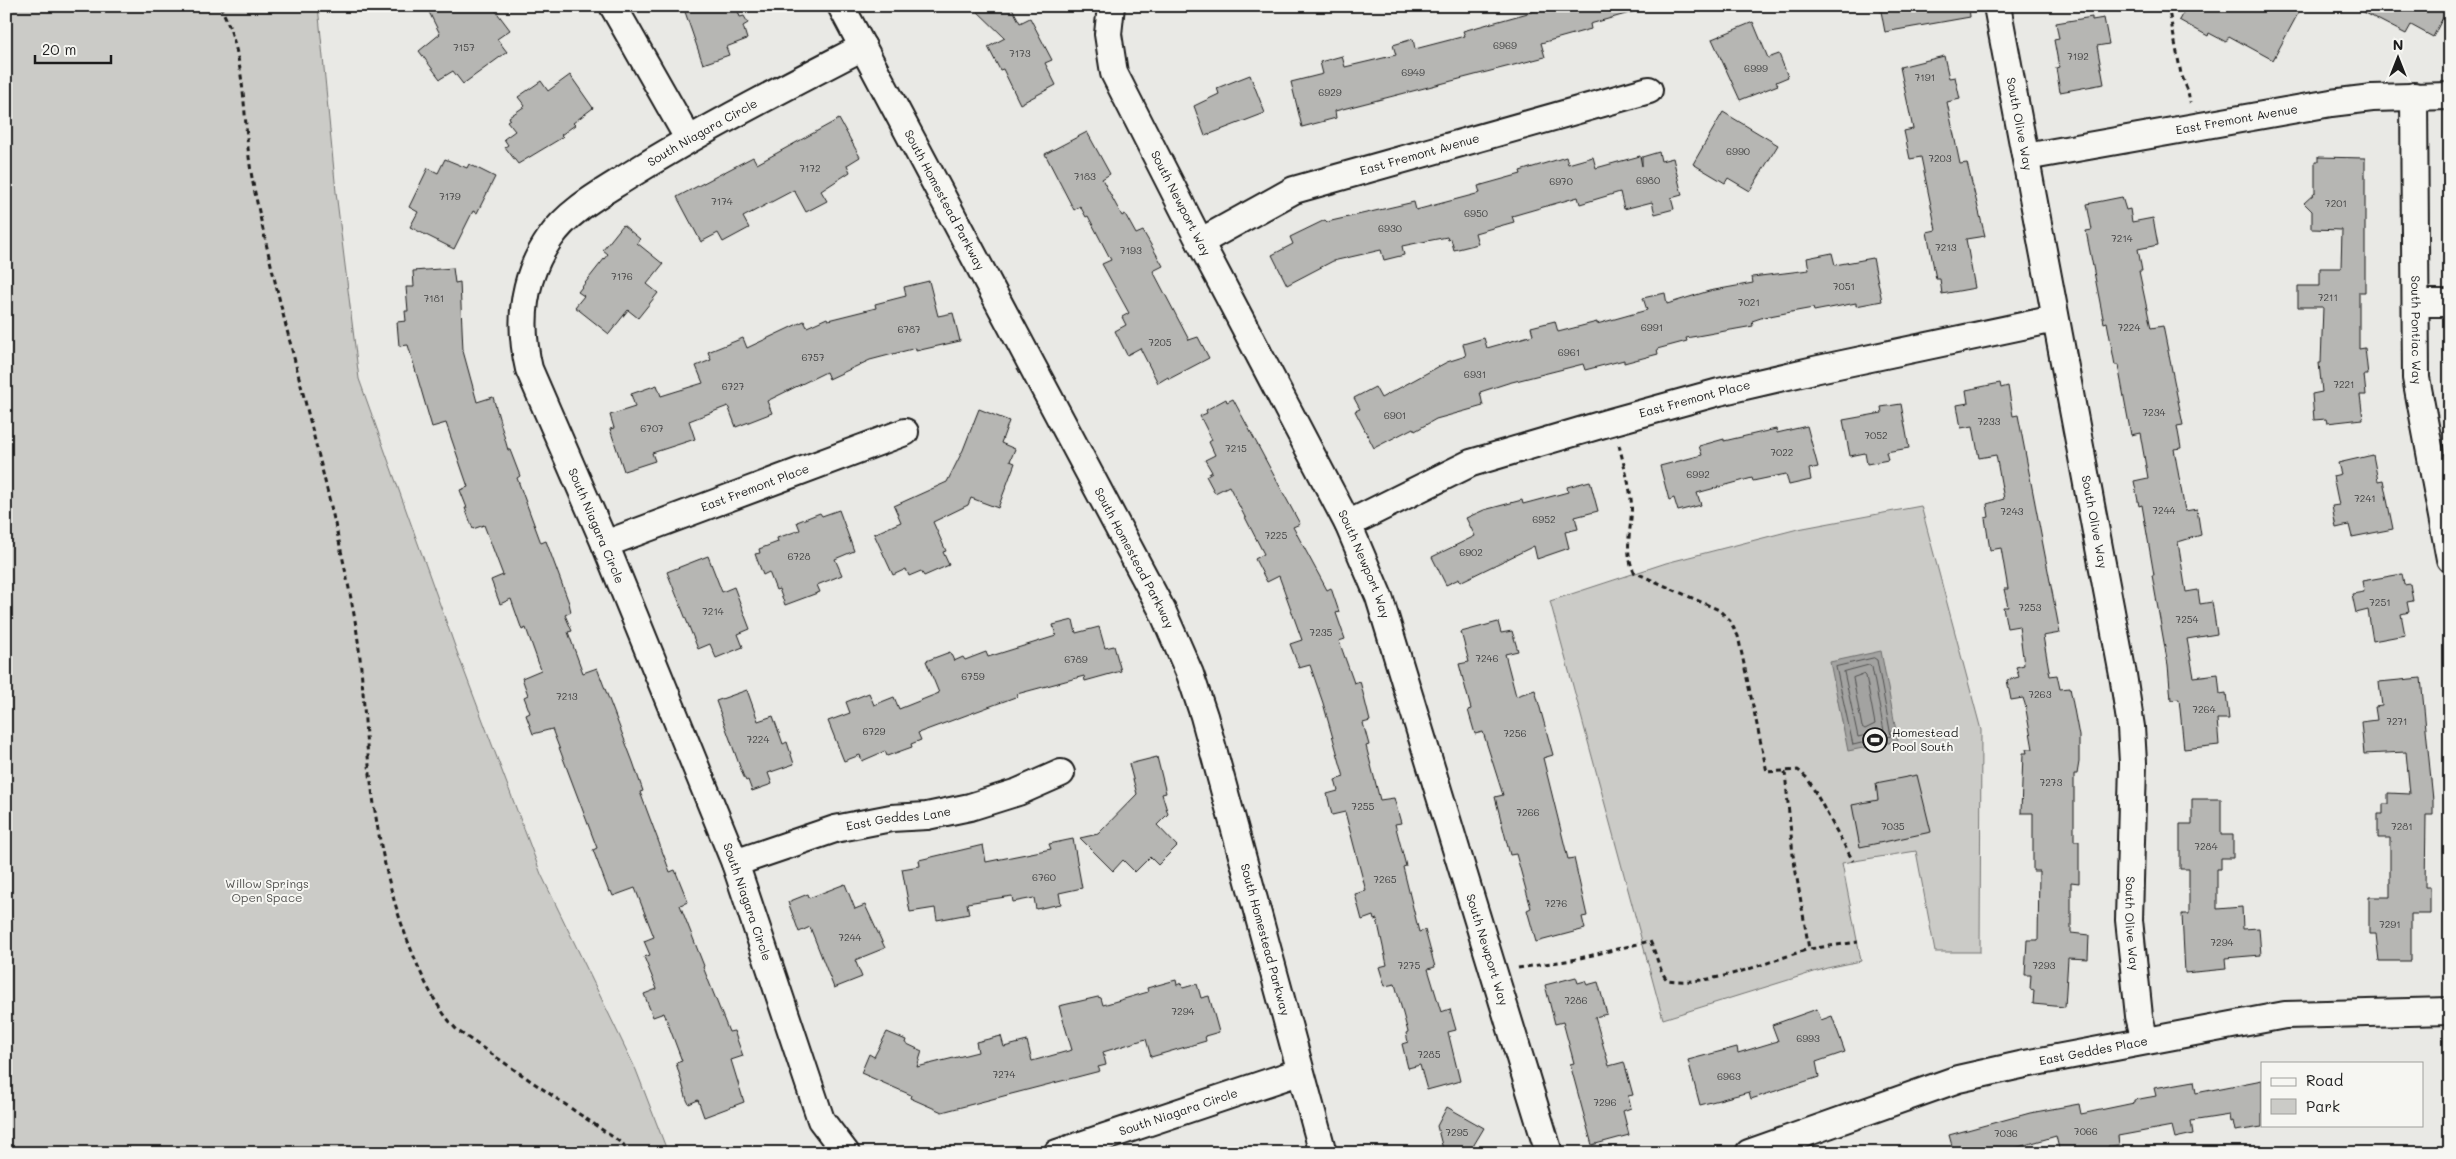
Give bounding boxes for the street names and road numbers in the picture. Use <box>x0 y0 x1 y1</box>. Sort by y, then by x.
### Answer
street label: South Olive Way <box>2004 76 2037 172</box>
street label: South Niagara Circle <box>644 95 760 170</box>
street label: East Fremont Avenue <box>2174 100 2299 137</box>
street label: South Homestead Parkway <box>901 127 989 273</box>
street label: East Fremont Avenue <box>1358 129 1481 178</box>
street label: South Newport Way <box>1148 148 1215 258</box>
street label: South Pontiac Way <box>2408 275 2426 386</box>
street label: East Fremont Place <box>1637 376 1752 421</box>
street label: East Fremont Place <box>698 460 811 515</box>
street label: South Niagara Circle <box>565 465 628 586</box>
street label: South Olive Way <box>2079 474 2112 570</box>
street label: South Homestead Parkway <box>1091 484 1178 631</box>
street label: South Newport Way <box>1335 507 1394 620</box>
street label: East Geddes Lane <box>844 802 952 834</box>
street label: South Niagara Circle <box>720 841 776 963</box>
street label: South Homestead Parkway <box>1238 862 1294 1017</box>
street label: South Olive Way <box>2122 876 2143 971</box>
street label: South Newport Way <box>1463 892 1512 1007</box>
street label: East Geddes Place <box>2038 1032 2149 1068</box>
street label: South Niagara Circle <box>1117 1084 1239 1139</box>

